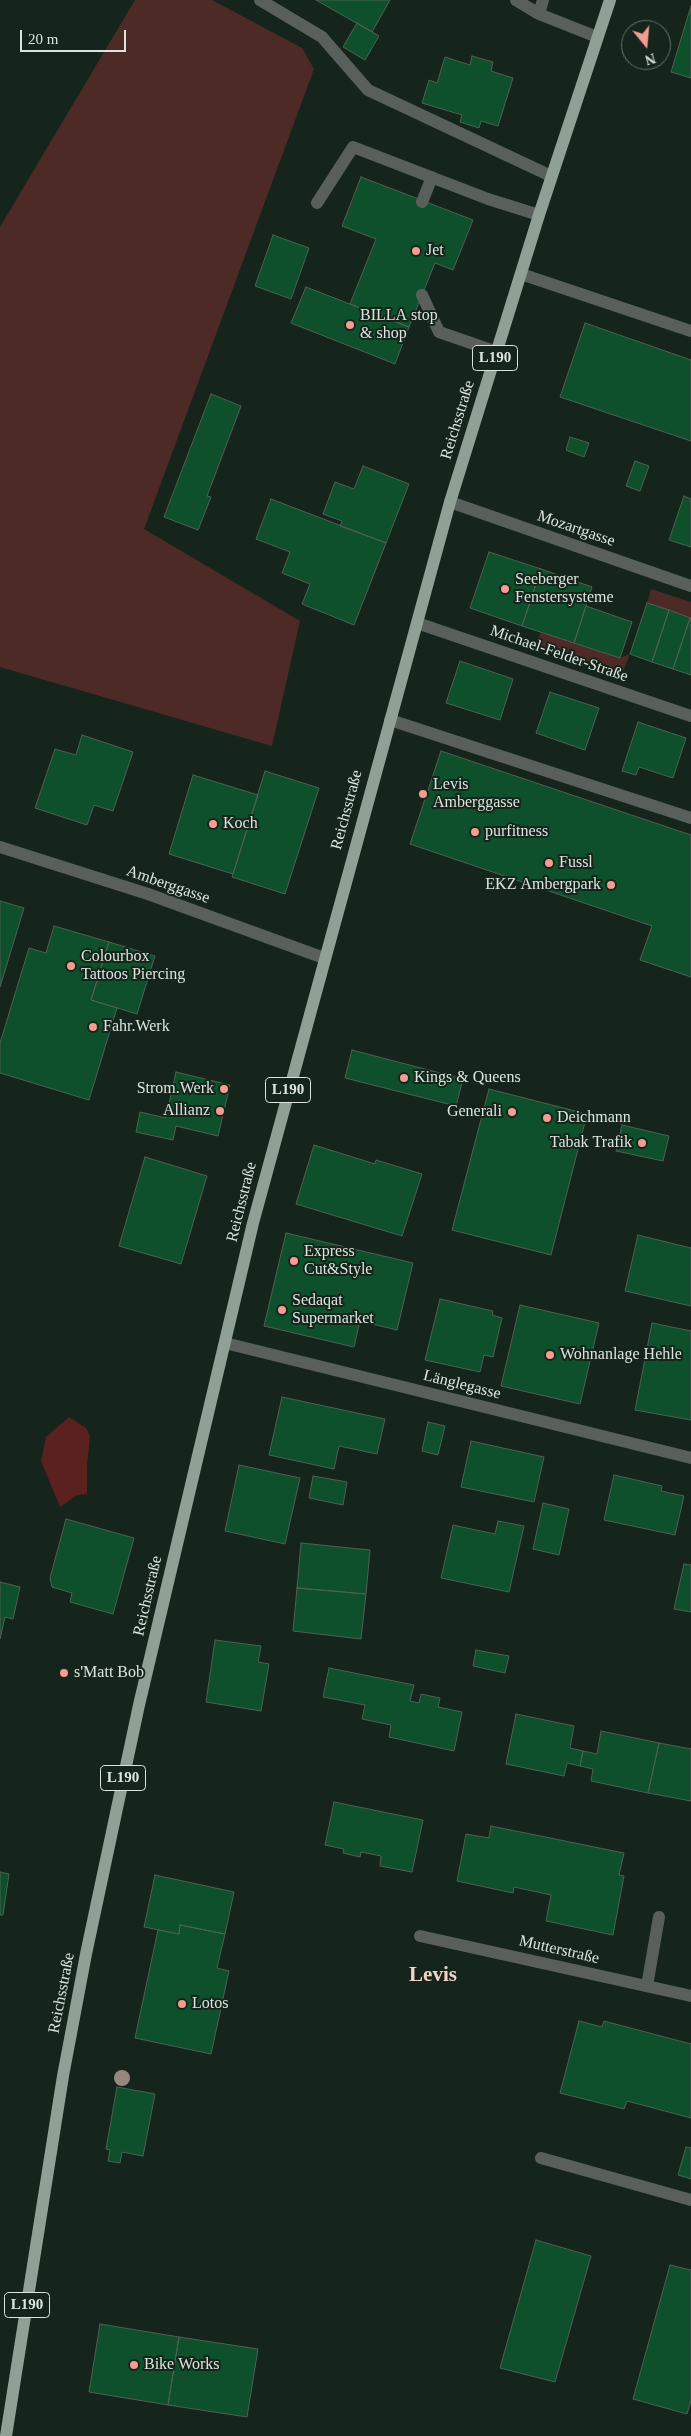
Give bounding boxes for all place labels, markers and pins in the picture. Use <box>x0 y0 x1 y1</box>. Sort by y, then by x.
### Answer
place label: Jet <box>426 241 444 261</box>
marker: Jet <box>410 245 422 257</box>
place label: BILLA stop & shop <box>360 306 438 344</box>
marker: BILLA stop & shop <box>344 319 356 331</box>
place label: Seeberger Fenstersysteme <box>515 570 614 608</box>
marker: Seeberger Fenstersysteme <box>499 583 511 595</box>
place label: Levis Amberggasse <box>433 775 520 813</box>
marker: Levis Amberggasse <box>417 788 429 800</box>
place label: Koch <box>223 814 258 834</box>
marker: Koch <box>207 818 219 830</box>
place label: purfitness <box>485 822 548 842</box>
marker: purfitness <box>469 826 481 838</box>
place label: Fussl <box>559 853 593 873</box>
marker: Fussl <box>543 857 555 869</box>
place label: EKZ Ambergpark <box>485 875 601 895</box>
marker: EKZ Ambergpark <box>605 879 617 891</box>
place label: Colourbox Tattoos Piercing <box>81 947 185 985</box>
marker: Colourbox Tattoos Piercing <box>65 960 77 972</box>
place label: Fahr.Werk <box>103 1017 170 1037</box>
marker: Fahr.Werk <box>87 1021 99 1033</box>
place label: Kings & Queens <box>414 1068 521 1088</box>
marker: Kings & Queens <box>398 1072 410 1084</box>
place label: Strom.Werk <box>137 1079 214 1099</box>
marker: Strom.Werk <box>218 1083 230 1095</box>
place label: Allianz <box>163 1101 210 1121</box>
place label: Generali <box>447 1102 502 1122</box>
marker: Allianz <box>214 1105 226 1117</box>
marker: Generali <box>506 1106 518 1118</box>
place label: Deichmann <box>557 1108 631 1128</box>
marker: Deichmann <box>541 1112 553 1124</box>
place label: Tabak Trafik <box>550 1133 632 1153</box>
marker: Tabak Trafik <box>636 1137 648 1149</box>
place label: Express Cut&Style <box>304 1242 372 1280</box>
marker: Express Cut&Style <box>288 1255 300 1267</box>
place label: Sedaqat Supermarket <box>292 1291 374 1329</box>
marker: Sedaqat Supermarket <box>276 1304 288 1316</box>
place label: Wohnanlage Hehle <box>560 1345 682 1365</box>
marker: Wohnanlage Hehle <box>544 1349 556 1361</box>
place label: s'Matt Bob <box>74 1663 144 1683</box>
marker: s'Matt Bob <box>58 1667 70 1679</box>
place label: Lotos <box>192 1994 228 2014</box>
marker: Lotos <box>176 1998 188 2010</box>
place label: Bike Works <box>144 2355 220 2375</box>
marker: Bike Works <box>128 2359 140 2371</box>

